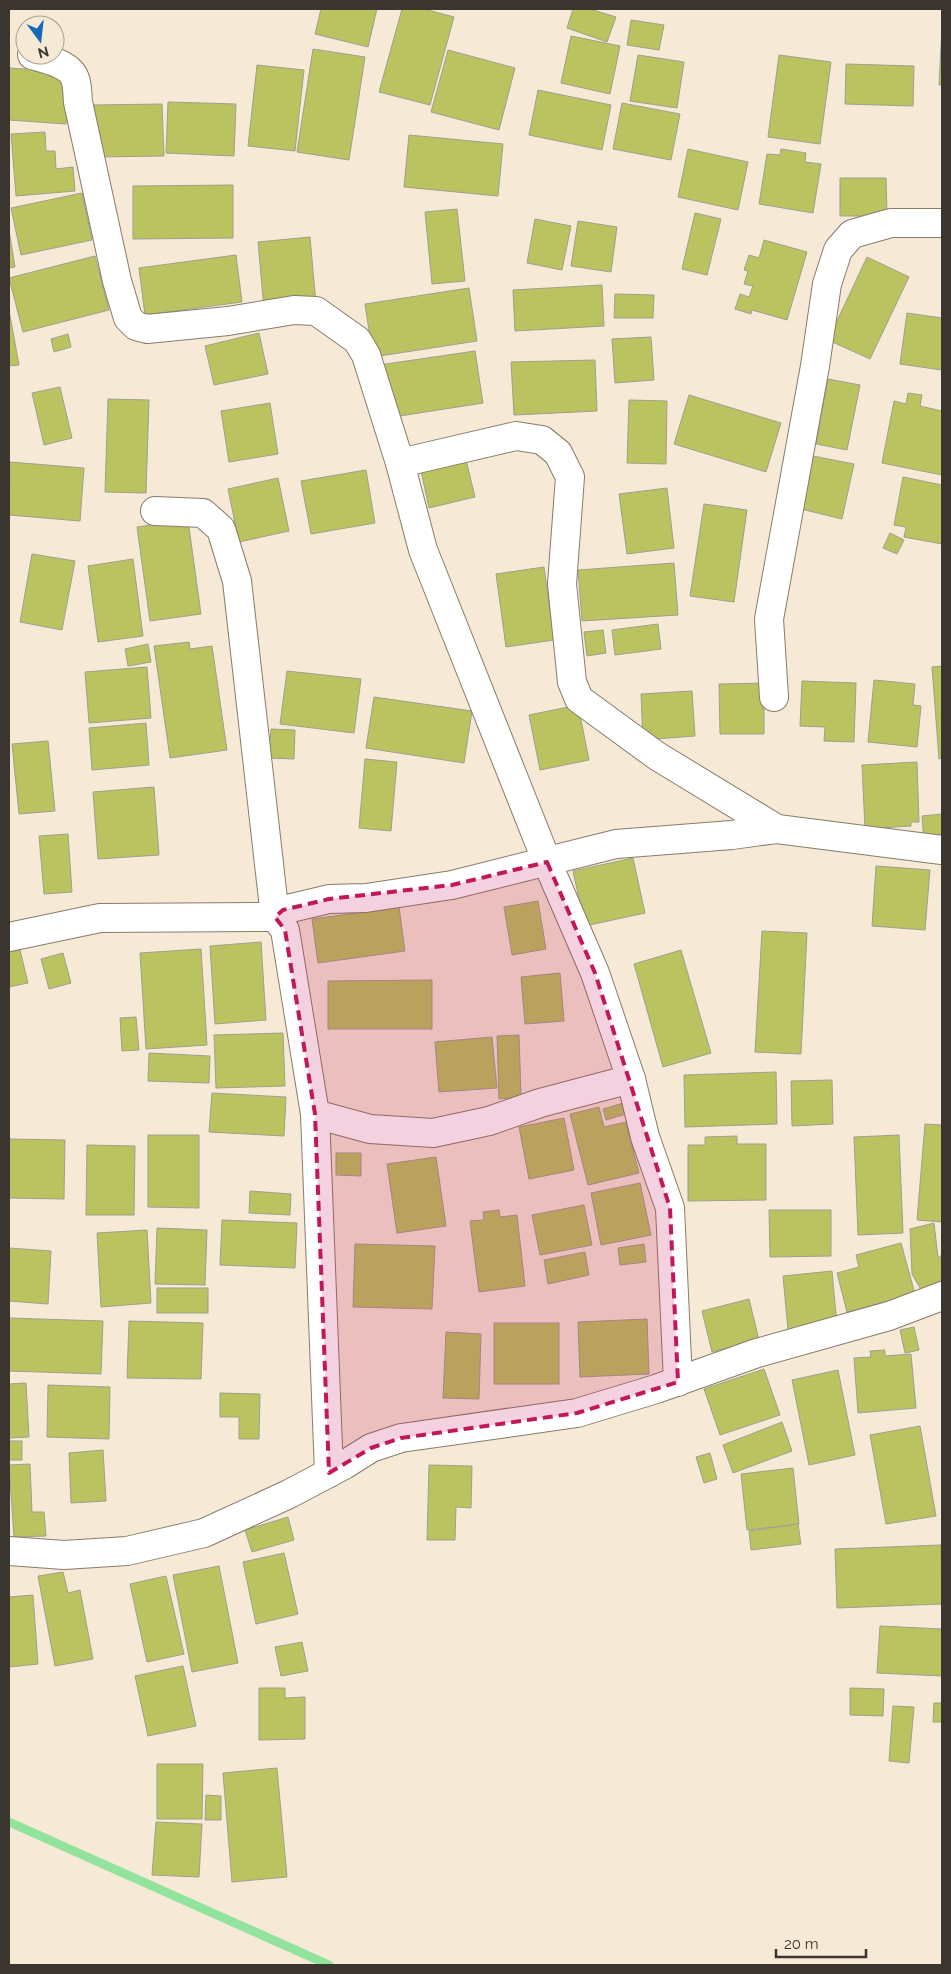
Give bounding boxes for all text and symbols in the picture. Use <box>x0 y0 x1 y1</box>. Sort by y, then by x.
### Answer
north arrow <box>15 15 65 65</box>
text: N <box>36 43 51 62</box>
scale bar <box>776 1926 866 1958</box>
text: 20 m <box>784 1935 819 1953</box>

